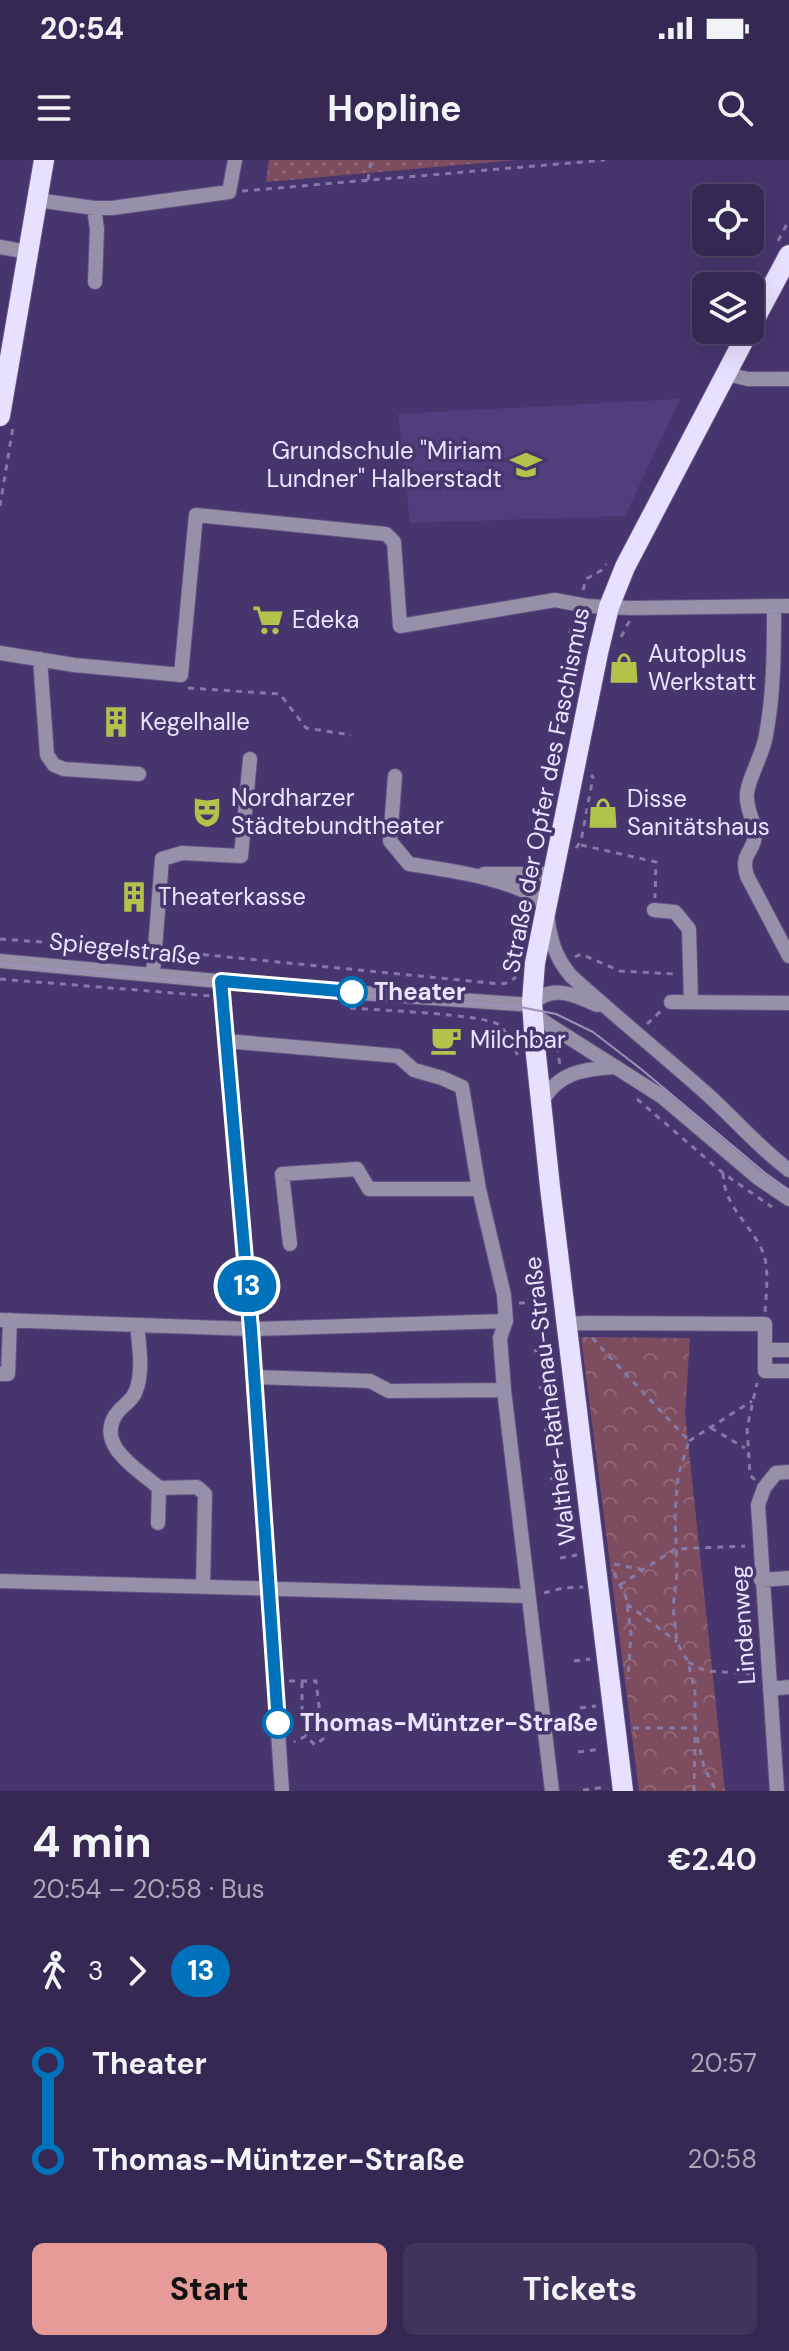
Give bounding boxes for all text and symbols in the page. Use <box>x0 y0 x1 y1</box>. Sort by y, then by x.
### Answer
text: 20:54 <box>40 9 124 48</box>
text: Hopline <box>327 85 462 132</box>
icon: menu <box>32 86 76 130</box>
icon: search <box>713 86 757 130</box>
map controls <box>692 184 764 344</box>
button: locate <box>692 184 764 256</box>
button: layers <box>692 272 764 344</box>
place label: Grundschule "Miriam Lundner" Halberstadt <box>266 435 502 494</box>
school or university icon: Grundschule "Miriam Lundner" Halberstadt <box>509 448 543 482</box>
supermarket icon: Edeka <box>251 603 285 637</box>
place label: Edeka <box>292 604 359 635</box>
street label: Straße der Opfer des Faschismus <box>495 605 596 975</box>
place label: Autoplus Werkstatt <box>648 638 756 697</box>
shop icon: Autoplus Werkstatt <box>607 651 641 685</box>
building icon: Kegelhalle <box>99 705 133 739</box>
place label: Kegelhalle <box>140 706 250 737</box>
place label: Nordharzer Städtebundtheater <box>231 782 444 841</box>
place label: Disse Sanitätshaus <box>627 783 770 842</box>
theatre icon: Nordharzer Städtebundtheater <box>190 795 224 829</box>
shop icon: Disse Sanitätshaus <box>586 796 620 830</box>
building icon: Theaterkasse <box>117 880 151 914</box>
place label: Theaterkasse <box>158 881 306 912</box>
street label: Spiegelstraße <box>48 925 202 972</box>
place label: Theater <box>374 976 466 1007</box>
marker: Theater <box>337 977 367 1007</box>
cafe icon: Milchbar <box>429 1023 463 1057</box>
place label: Milchbar <box>470 1024 566 1055</box>
street label: Walther-Rathenau-Straße <box>516 1255 583 1547</box>
line badge: 13 <box>211 1260 283 1312</box>
text: 13 <box>233 1267 261 1304</box>
street label: Lindenweg <box>723 1564 762 1686</box>
place label: Thomas-Müntzer-Straße <box>300 1707 598 1738</box>
marker: Thomas-Müntzer-Straße <box>263 1708 293 1738</box>
text: 4 min <box>32 1813 152 1871</box>
text: €2.40 <box>668 1840 757 1879</box>
text: 20:54 – 20:58 · Bus <box>32 1872 265 1906</box>
icon: walk <box>32 1949 76 1993</box>
icon: forward <box>115 1949 159 1993</box>
text: 13 <box>187 1952 214 1989</box>
text: 3 <box>88 1954 103 1988</box>
text: Theater <box>92 2044 207 2083</box>
text: 20:57 <box>690 2046 757 2080</box>
text: Thomas-Müntzer-Straße <box>92 2140 465 2179</box>
text: 20:58 <box>688 2142 757 2176</box>
button: Start <box>32 2243 387 2335</box>
button: Tickets <box>403 2243 757 2335</box>

